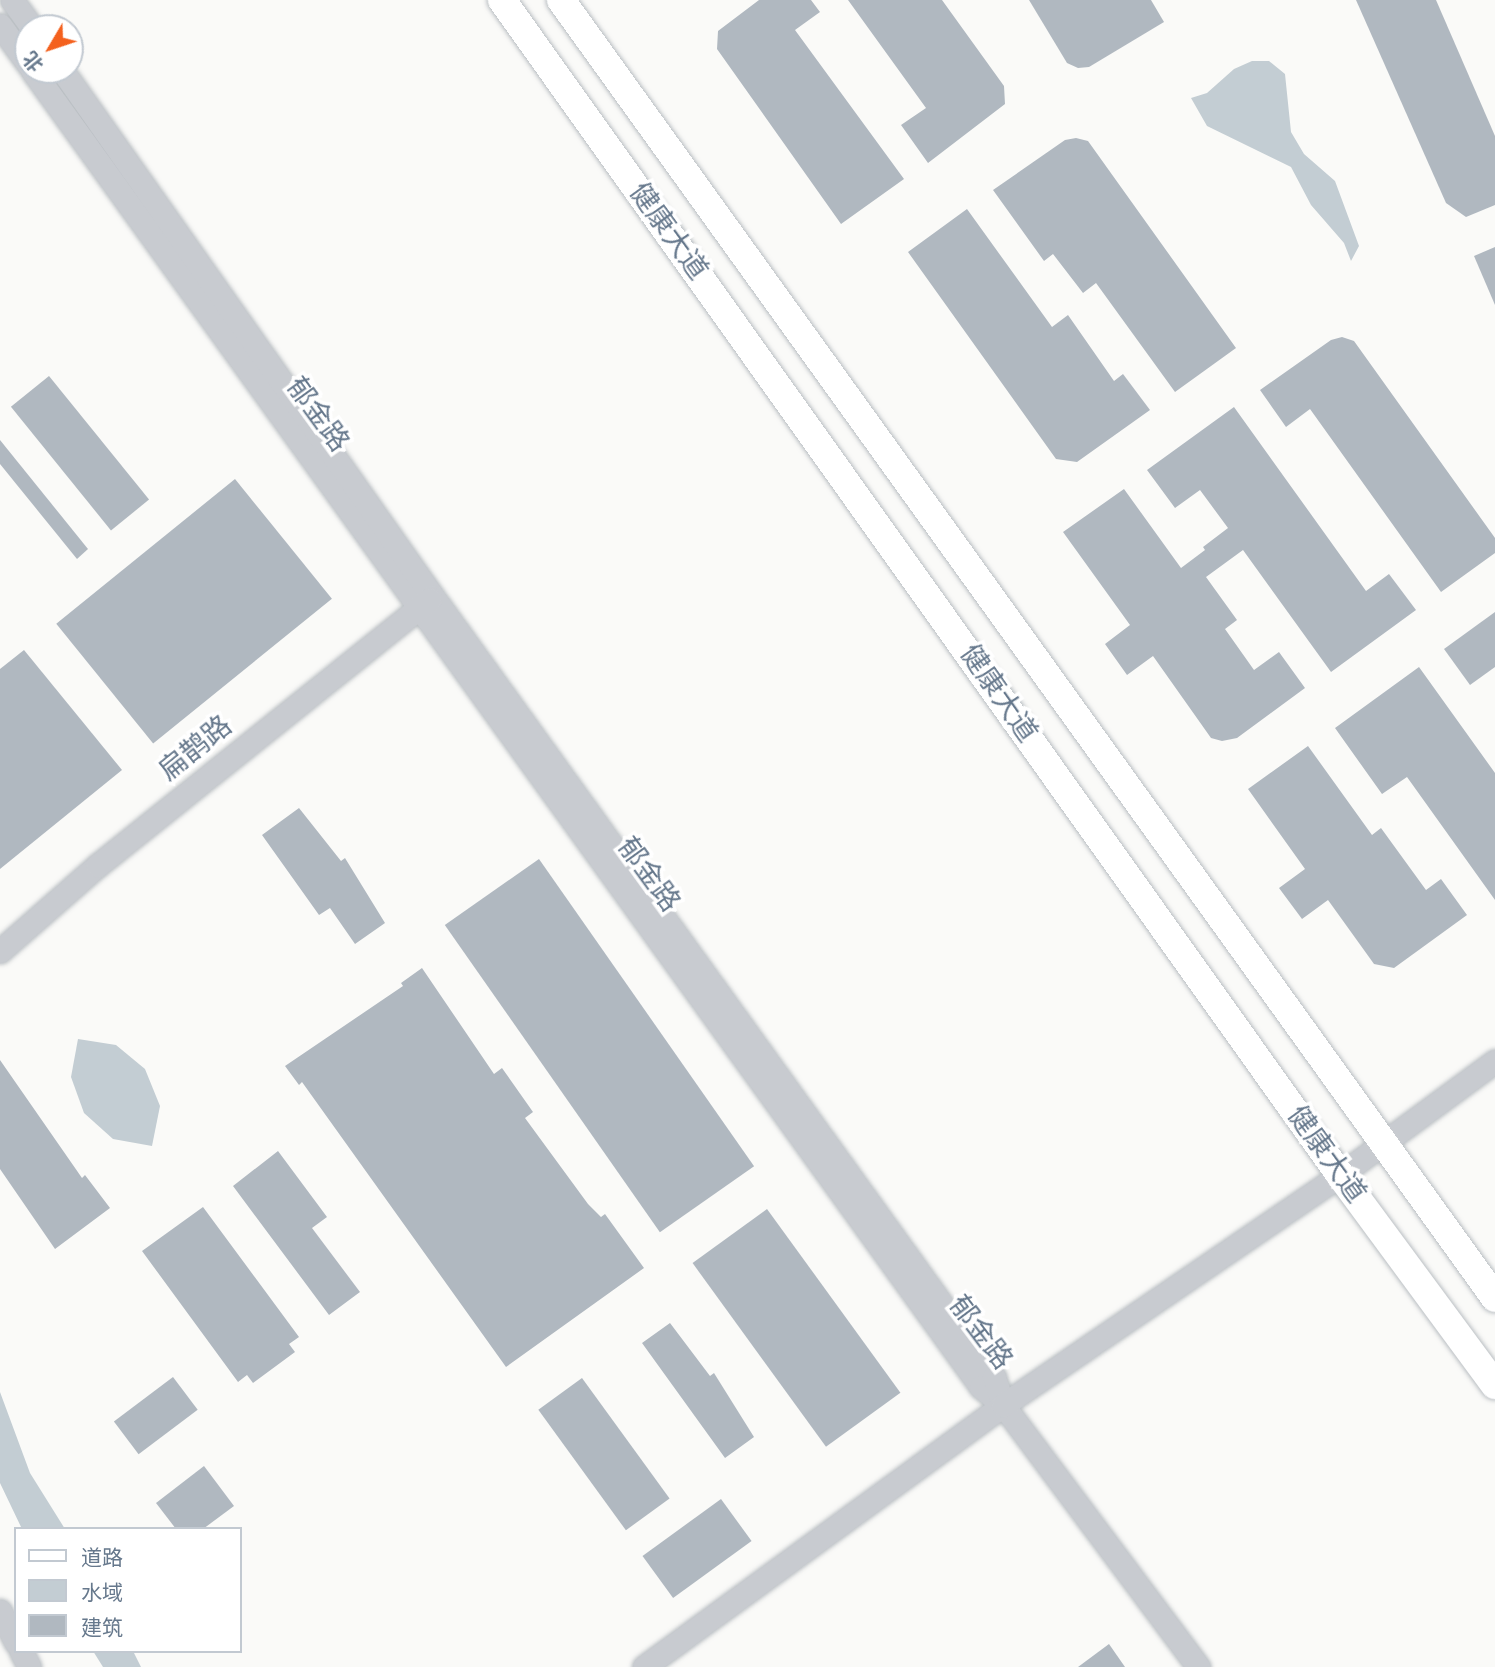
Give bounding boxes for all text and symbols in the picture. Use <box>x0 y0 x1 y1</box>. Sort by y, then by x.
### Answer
north arrow <box>14 14 84 84</box>
text: 北 <box>20 48 47 75</box>
street label: 健康大道 <box>621 177 715 287</box>
street label: 郁金路 <box>279 371 355 459</box>
street label: 健康大道 <box>952 638 1044 750</box>
street label: 扁鹊路 <box>153 710 239 788</box>
street label: 郁金路 <box>610 831 686 919</box>
street label: 健康大道 <box>1279 1100 1373 1210</box>
street label: 郁金路 <box>941 1289 1019 1377</box>
legend <box>14 1527 242 1653</box>
text: 道路 <box>81 1548 123 1569</box>
text: 水域 <box>81 1583 123 1604</box>
text: 建筑 <box>81 1618 123 1639</box>

